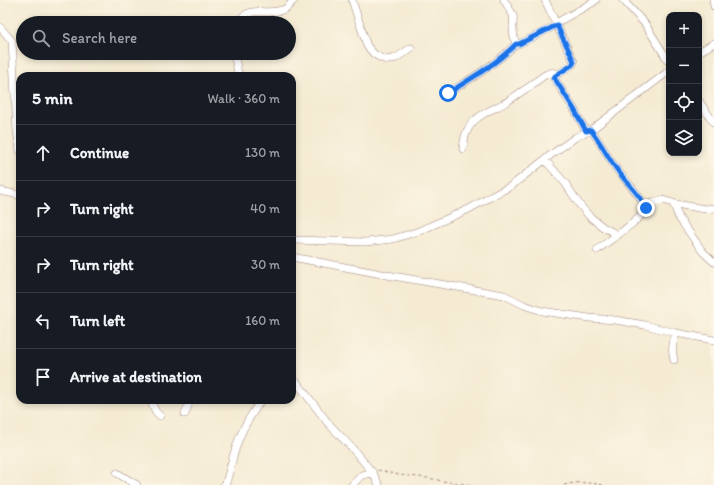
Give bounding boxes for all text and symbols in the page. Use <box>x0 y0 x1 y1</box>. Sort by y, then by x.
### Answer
map controls <box>666 12 702 156</box>
button: + <box>666 12 702 48</box>
search box <box>16 16 296 60</box>
icon: search <box>30 27 52 49</box>
text: Search here <box>62 29 137 47</box>
button: − <box>666 48 702 84</box>
route start <box>439 84 457 102</box>
button: locate <box>666 84 702 120</box>
text: 5 min <box>32 88 72 108</box>
text: Walk · 360 m <box>207 91 280 106</box>
button: layers <box>666 120 702 156</box>
icon: ahead <box>32 142 54 164</box>
text: Continue <box>70 144 129 162</box>
text: 130 m <box>245 145 280 160</box>
icon: right <box>32 198 54 220</box>
route end <box>637 199 655 217</box>
text: Turn right <box>70 200 134 218</box>
text: 40 m <box>250 201 280 216</box>
icon: right <box>32 254 54 276</box>
text: Turn right <box>70 256 134 274</box>
text: 30 m <box>251 257 280 272</box>
icon: left <box>32 310 54 332</box>
text: Turn left <box>70 312 125 330</box>
text: 160 m <box>245 313 280 328</box>
icon: arrive <box>32 366 54 388</box>
text: Arrive at destination <box>70 368 202 386</box>

